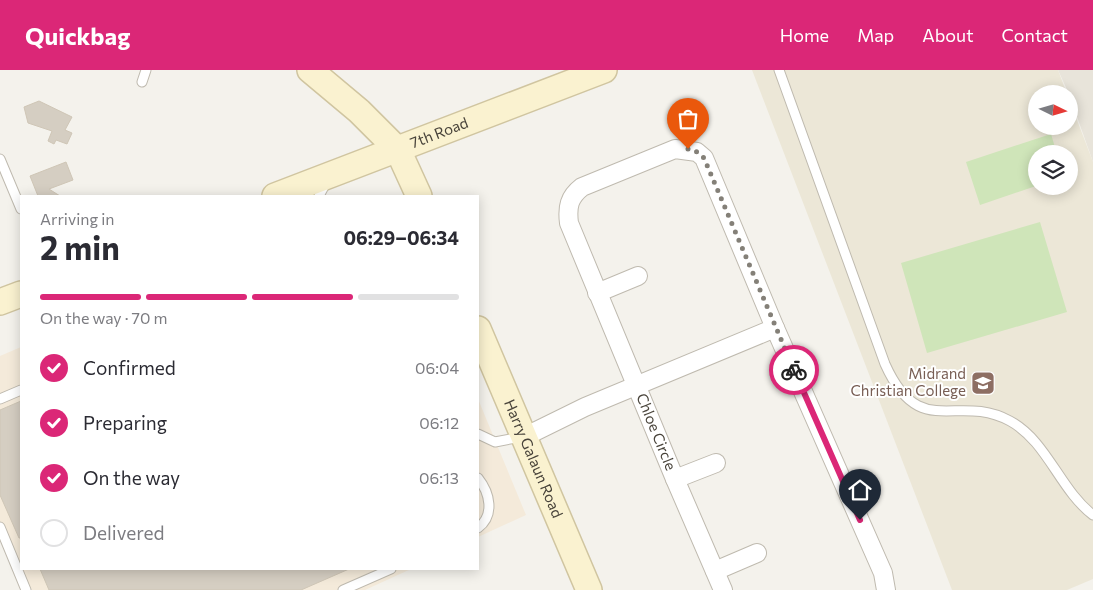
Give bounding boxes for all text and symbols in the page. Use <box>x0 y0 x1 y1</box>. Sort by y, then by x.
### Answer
text: Quickbag <box>25 21 130 50</box>
text: Home <box>780 24 829 46</box>
text: Map <box>857 24 894 46</box>
text: About <box>922 24 974 46</box>
text: Contact <box>1002 24 1068 46</box>
north arrow <box>1028 85 1078 135</box>
map controls <box>1028 85 1078 195</box>
pin <box>667 98 709 149</box>
icon: bag <box>674 105 702 133</box>
street label: 7th Road <box>407 113 471 151</box>
button: layers <box>1028 145 1078 195</box>
text: Arriving in <box>40 209 114 228</box>
text: 06:29–06:34 <box>343 226 459 249</box>
text: 2 min <box>40 227 120 267</box>
text: On the way · 70 m <box>40 308 167 327</box>
courier <box>769 345 819 395</box>
icon: check <box>40 354 68 382</box>
text: Confirmed <box>83 356 176 379</box>
icon: bike <box>780 356 808 384</box>
text: 06:04 <box>415 358 459 377</box>
place label: Midrand Christian College <box>851 364 966 399</box>
school or university icon: Midrand Christian College <box>970 370 996 396</box>
street label: Chloe Circle <box>633 391 681 473</box>
street label: Harry Galaun Road <box>501 396 567 520</box>
icon: check <box>40 409 68 437</box>
text: Preparing <box>83 411 167 434</box>
text: 06:12 <box>419 413 459 432</box>
icon: check <box>40 464 68 492</box>
text: On the way <box>83 466 180 489</box>
text: 06:13 <box>419 468 459 487</box>
pin <box>839 469 881 520</box>
icon: home <box>846 476 874 504</box>
text: Delivered <box>83 521 164 544</box>

